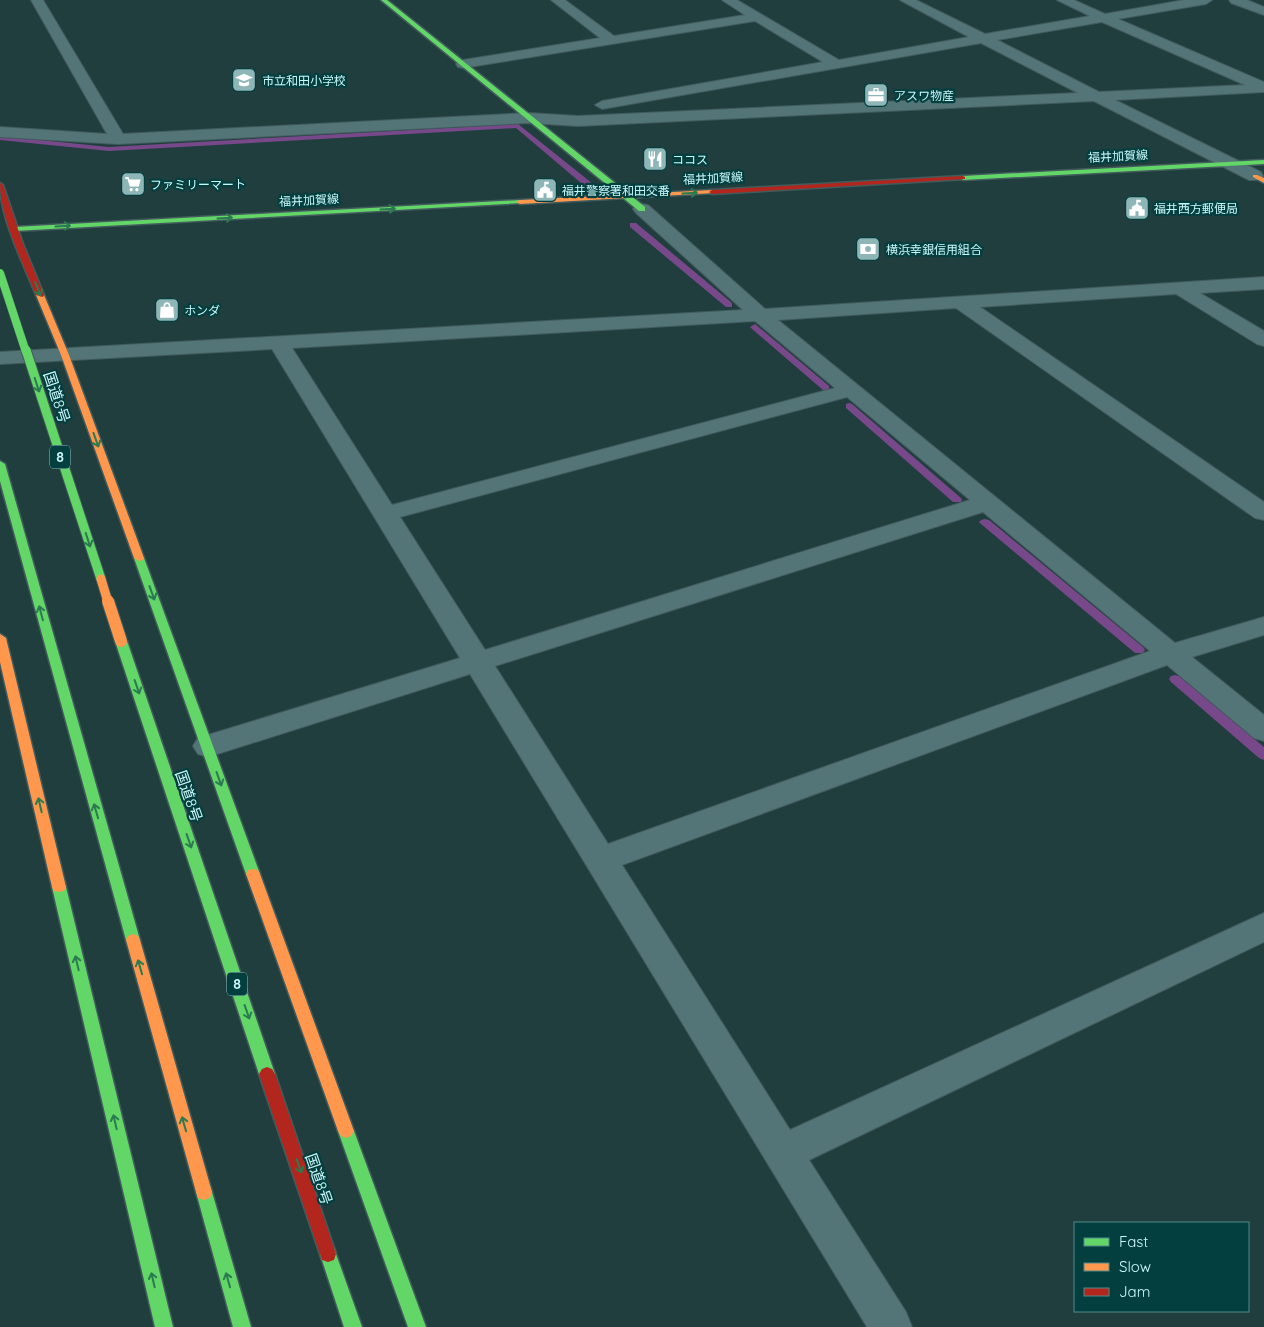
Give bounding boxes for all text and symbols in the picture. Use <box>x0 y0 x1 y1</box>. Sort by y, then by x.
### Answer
school or university icon: 市立和田小学校 <box>231 67 257 93</box>
place label: 市立和田小学校 <box>262 73 346 88</box>
office icon: アスワ物産 <box>863 82 889 108</box>
place label: アスワ物産 <box>894 88 954 103</box>
restaurant icon: ココス <box>642 146 668 172</box>
street label: 福井加賀線 <box>1088 147 1148 165</box>
place label: ココス <box>672 152 708 167</box>
street label: 福井加賀線 <box>683 169 743 187</box>
supermarket icon: ファミリーマート <box>120 171 146 197</box>
place label: ファミリーマート <box>150 177 246 192</box>
public building icon: 福井警察署和田交番 <box>532 177 558 203</box>
place label: 福井警察署和田交番 <box>562 183 670 198</box>
one-way arrow <box>681 189 697 198</box>
street label: 福井加賀線 <box>279 191 339 209</box>
public building icon: 福井西方郵便局 <box>1124 195 1150 221</box>
place label: 福井西方郵便局 <box>1154 201 1238 216</box>
one-way arrow <box>379 205 395 214</box>
one-way arrow <box>217 213 233 222</box>
one-way arrow <box>55 222 71 231</box>
bank icon: 横浜幸銀信用組合 <box>855 236 881 262</box>
place label: 横浜幸銀信用組合 <box>886 242 982 257</box>
one-way arrow <box>34 281 43 296</box>
shop icon: ホンダ <box>154 297 180 323</box>
place label: ホンダ <box>184 303 220 318</box>
street label: 国道8号 <box>40 369 74 425</box>
one-way arrow <box>33 377 42 393</box>
one-way arrow <box>92 432 101 448</box>
road number: 8 <box>50 446 70 468</box>
one-way arrow <box>83 531 93 547</box>
one-way arrow <box>148 585 157 600</box>
one-way arrow <box>35 605 45 621</box>
one-way arrow <box>132 679 142 695</box>
street label: 国道8号 <box>171 768 207 824</box>
one-way arrow <box>215 770 224 786</box>
one-way arrow <box>35 798 44 814</box>
one-way arrow <box>91 803 101 819</box>
one-way arrow <box>185 833 194 848</box>
one-way arrow <box>72 956 81 972</box>
one-way arrow <box>135 960 145 976</box>
road number: 8 <box>227 972 247 996</box>
one-way arrow <box>242 1003 252 1019</box>
one-way arrow <box>110 1114 119 1130</box>
one-way arrow <box>179 1116 189 1132</box>
street label: 国道8号 <box>301 1151 337 1207</box>
one-way arrow <box>295 1157 304 1173</box>
legend <box>1074 1222 1249 1312</box>
text: Fast <box>1119 1232 1148 1251</box>
text: Slow <box>1119 1257 1151 1276</box>
one-way arrow <box>148 1272 157 1288</box>
one-way arrow <box>223 1272 233 1288</box>
text: Jam <box>1119 1282 1150 1301</box>

